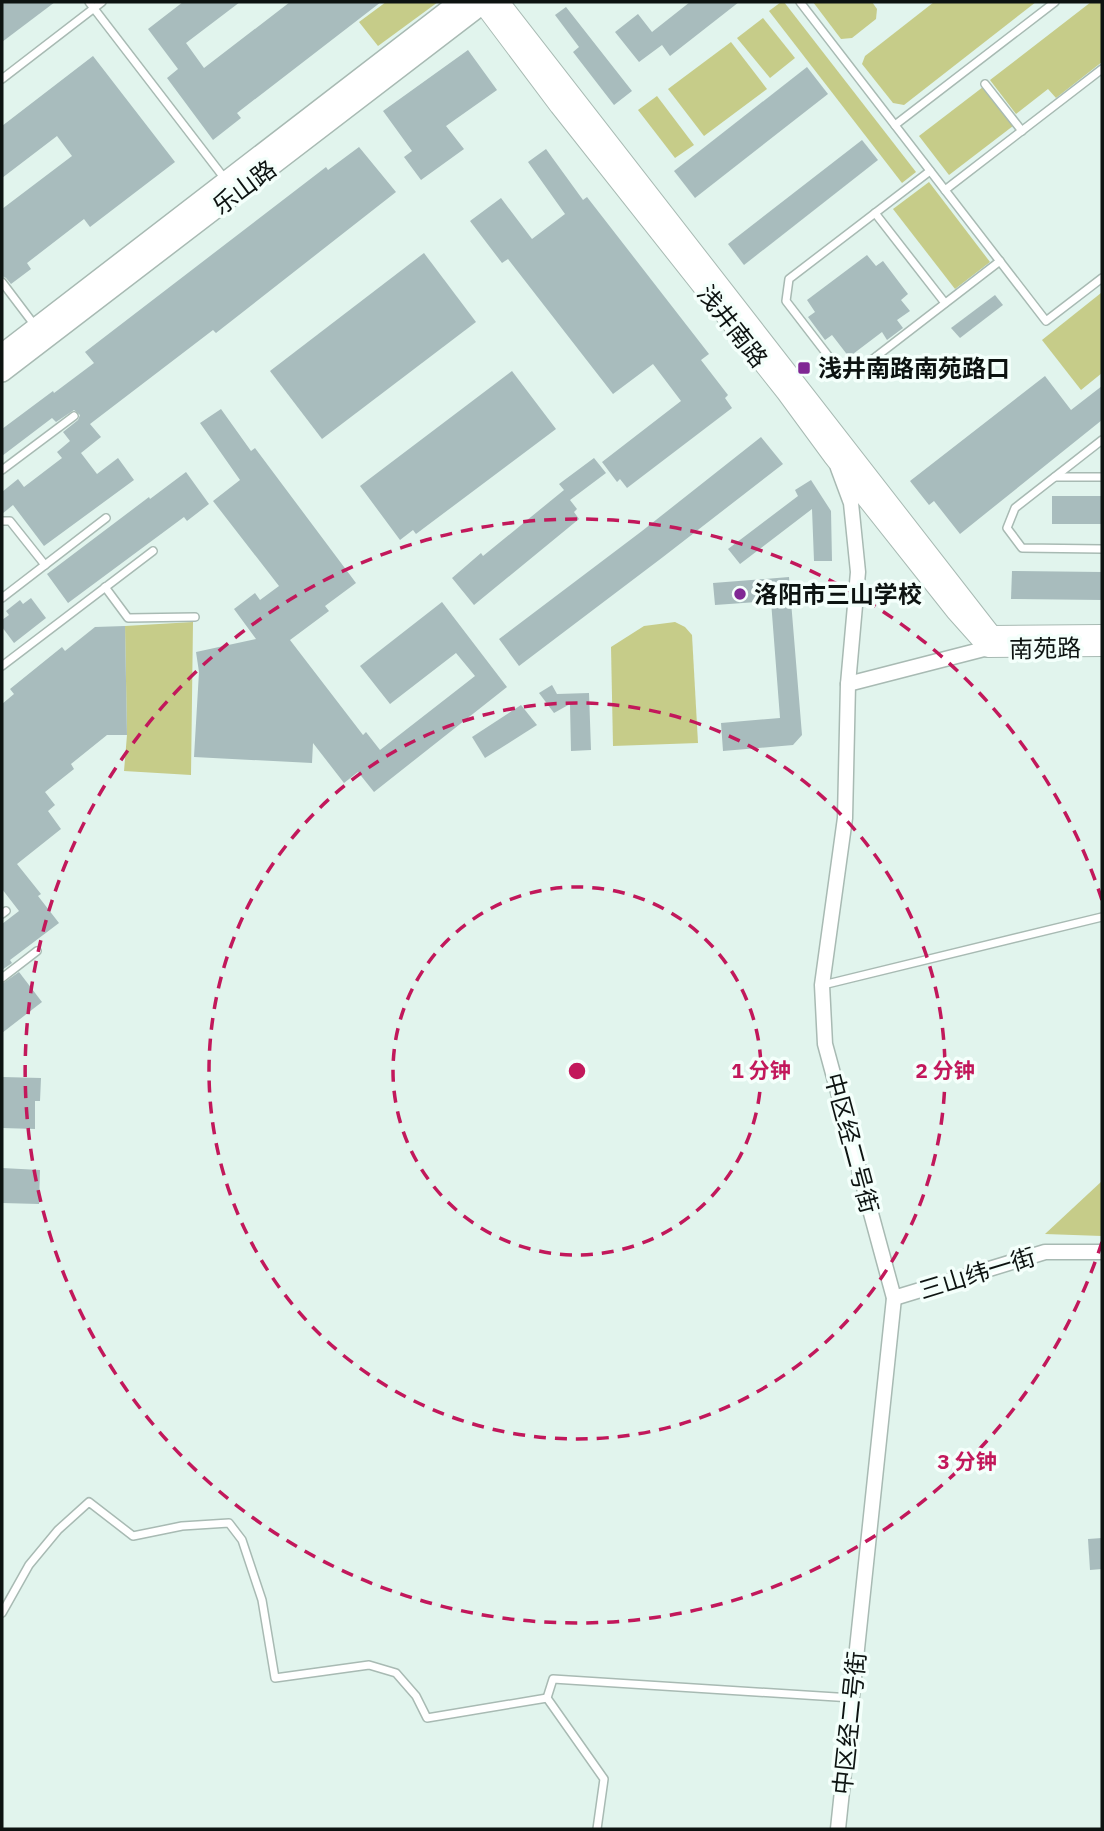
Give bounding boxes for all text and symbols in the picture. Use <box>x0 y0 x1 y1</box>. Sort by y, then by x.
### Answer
street label: 乐山路 <box>206 153 282 221</box>
street label: 浅井南路 <box>691 278 775 374</box>
place label: 浅井南路南苑路口 <box>818 352 1010 384</box>
marker: 浅井南路南苑路口 <box>796 360 812 376</box>
place label: 洛阳市三山学校 <box>754 578 922 610</box>
marker: 洛阳市三山学校 <box>732 586 748 602</box>
street label: 南苑路 <box>1009 631 1081 665</box>
text: 1 分钟 <box>731 1056 791 1084</box>
text: 2 分钟 <box>915 1056 975 1084</box>
centre of rings <box>565 1059 589 1083</box>
street label: 中区经二号街 <box>818 1069 886 1217</box>
street label: 三山纬一街 <box>915 1240 1039 1306</box>
text: 3 分钟 <box>937 1447 997 1475</box>
street label: 中区经二号街 <box>826 1650 872 1796</box>

